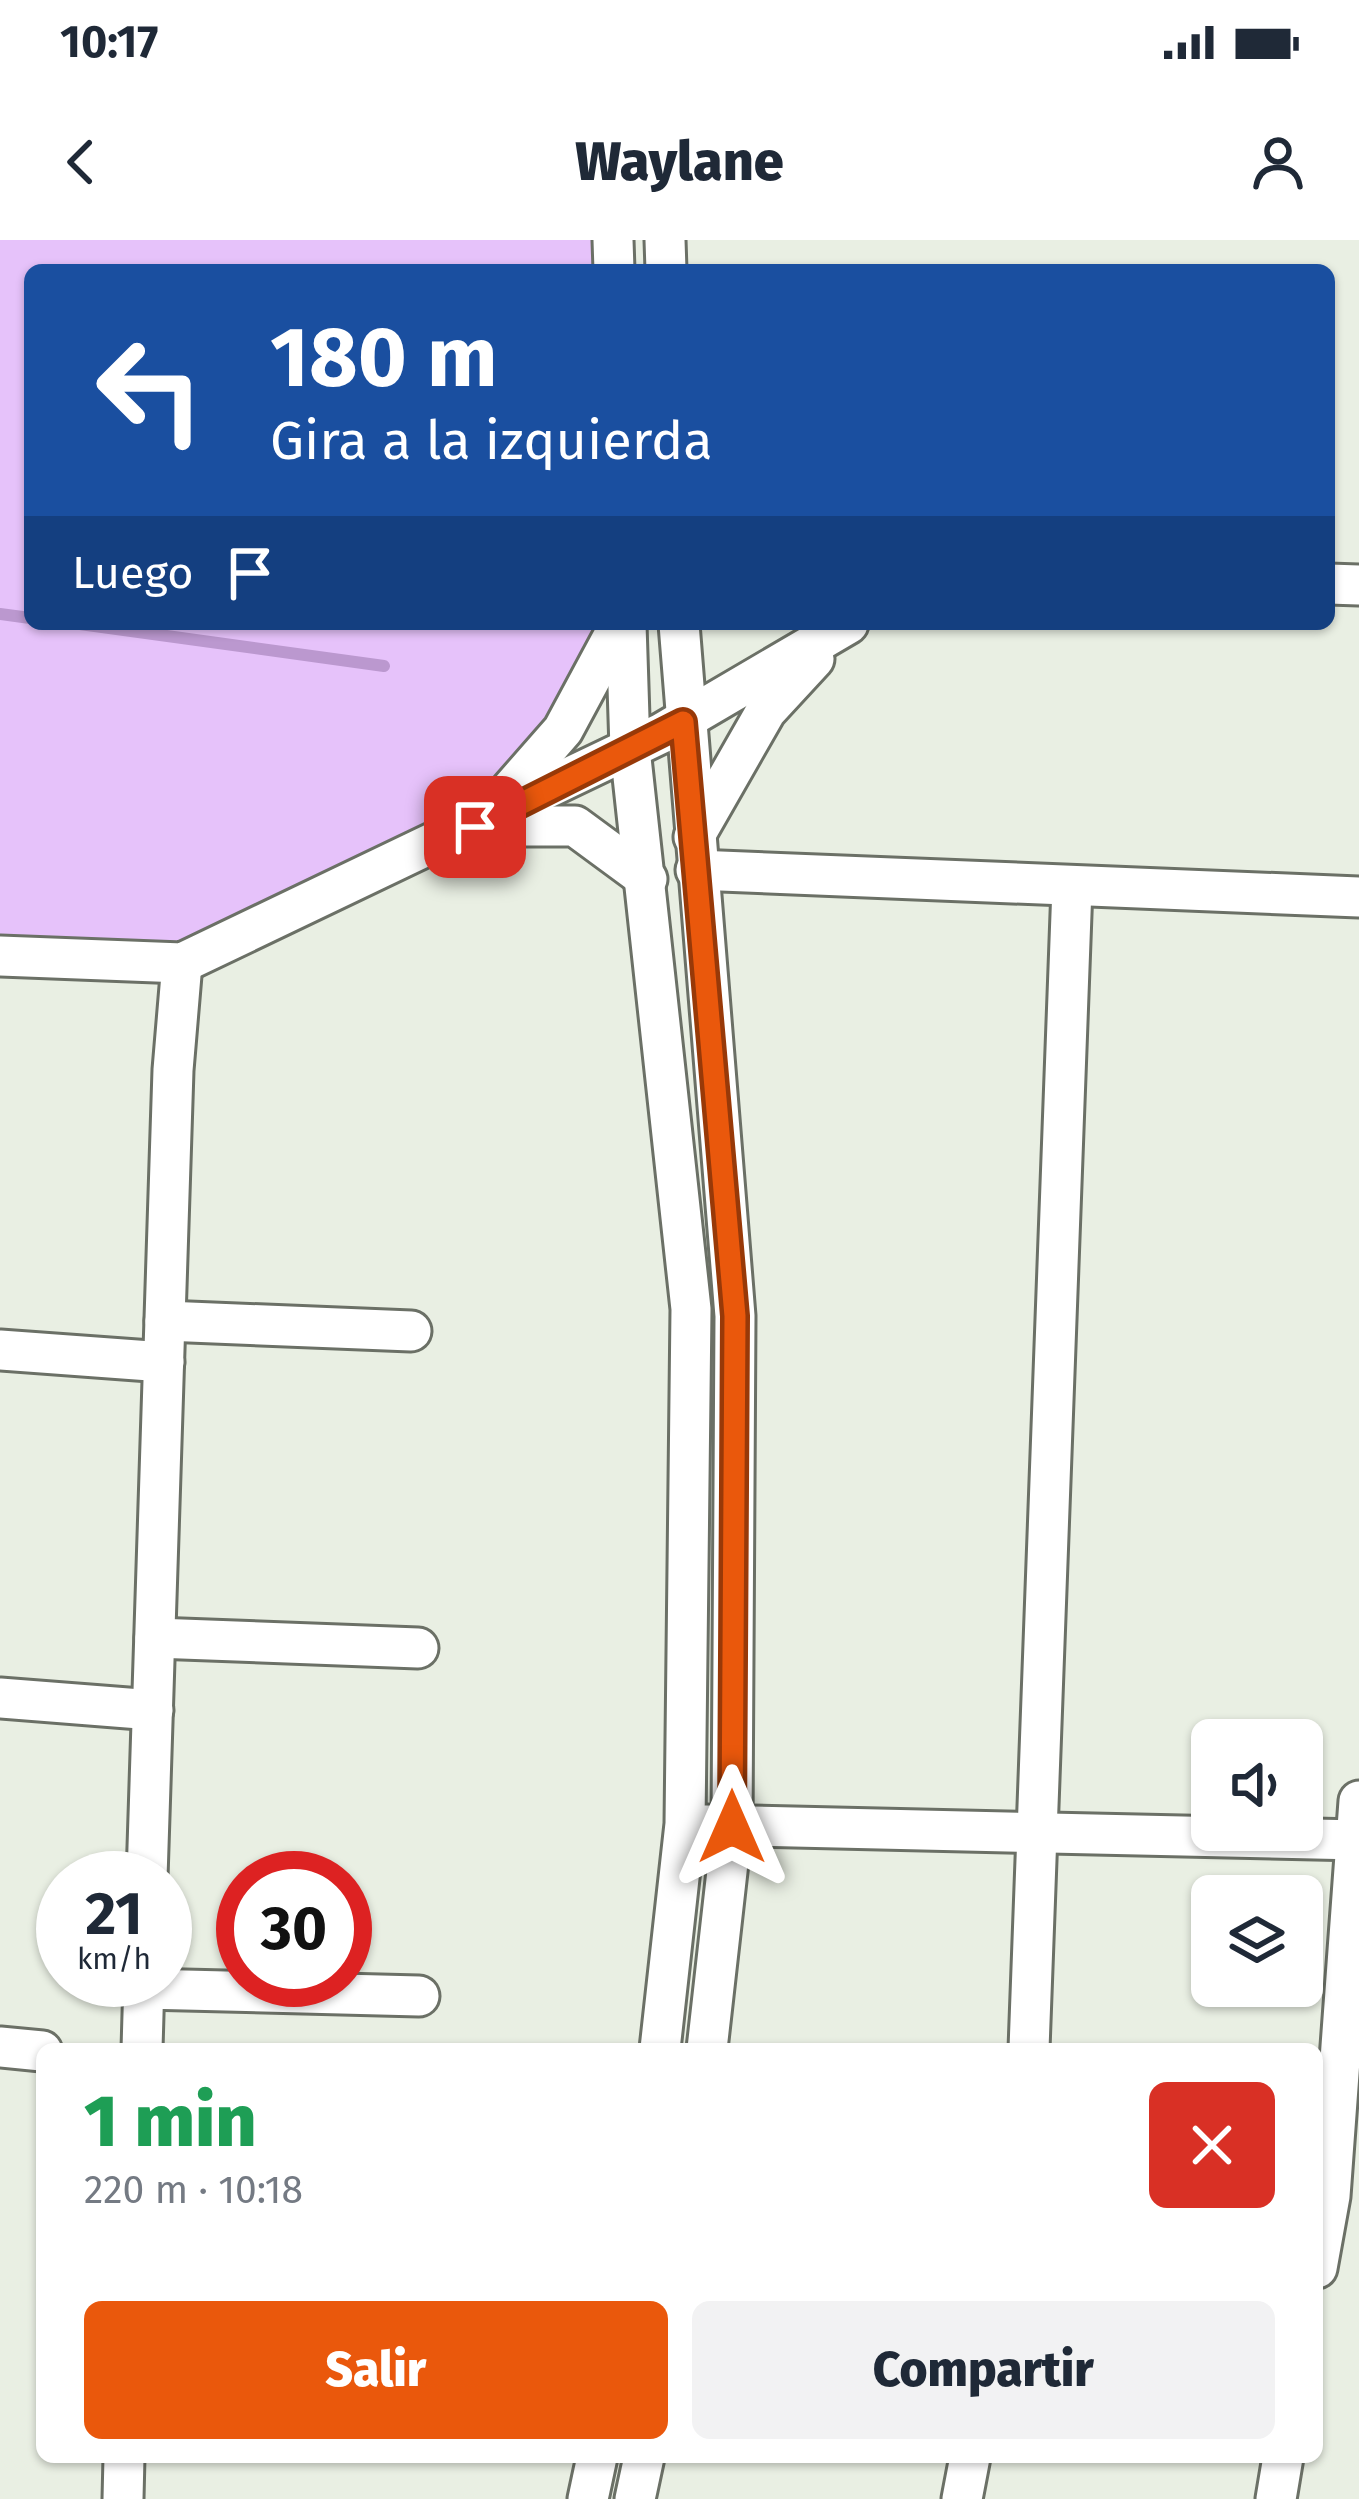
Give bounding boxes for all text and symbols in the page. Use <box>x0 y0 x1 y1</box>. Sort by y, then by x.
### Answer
text: 10:17 <box>60 15 158 69</box>
icon: back <box>48 129 114 195</box>
icon: person <box>1245 129 1311 195</box>
text: Waylane <box>575 130 784 194</box>
text: 180 m <box>270 307 498 408</box>
icon: left <box>72 312 228 468</box>
text: Gira a la izquierda <box>270 409 713 473</box>
icon: arrive <box>217 540 283 606</box>
text: Luego <box>72 546 193 600</box>
pin <box>424 776 526 878</box>
icon: arrive <box>442 794 508 860</box>
map controls <box>1191 1719 1323 2007</box>
button: sound <box>1191 1719 1323 1851</box>
position arrow <box>669 1764 795 1890</box>
speed limit sign: 30 <box>216 1851 372 2007</box>
button: layers <box>1191 1875 1323 2007</box>
text: 21 <box>85 1878 143 1950</box>
text: km/h <box>77 1941 151 1977</box>
text: 1 min <box>84 2079 257 2165</box>
button: close <box>1149 2082 1275 2208</box>
text: 220 m · 10:18 <box>84 2167 303 2213</box>
button: Salir <box>84 2301 668 2439</box>
button: Compartir <box>692 2301 1275 2439</box>

